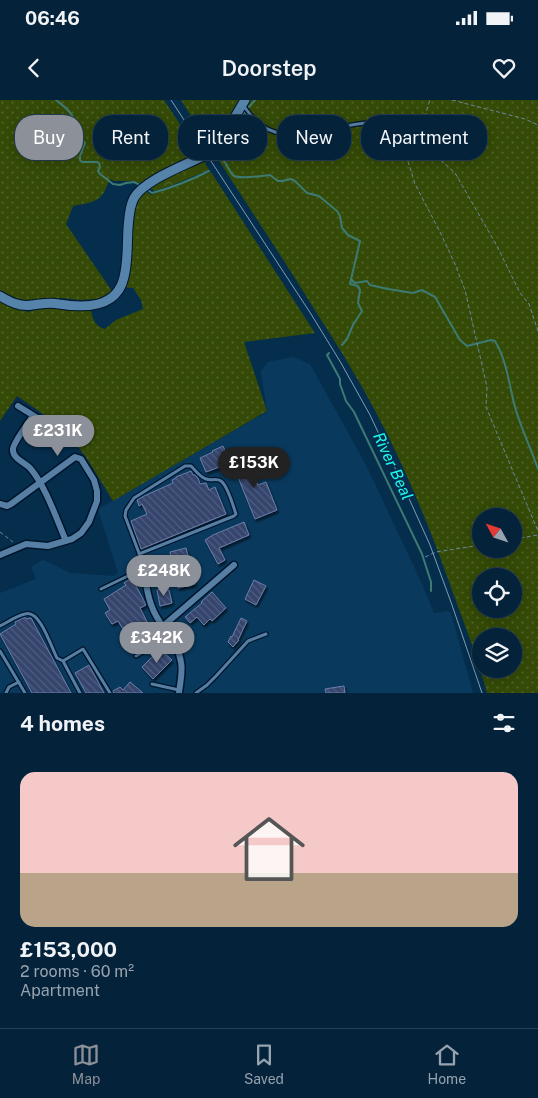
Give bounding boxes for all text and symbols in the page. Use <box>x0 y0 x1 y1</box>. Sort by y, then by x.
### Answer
text: 06:46 <box>25 7 80 29</box>
icon: back <box>20 54 48 82</box>
icon: heart <box>490 54 518 82</box>
text: Doorstep <box>221 55 317 81</box>
chip: Buy <box>15 115 83 160</box>
chip: Rent <box>93 115 168 160</box>
chip: Filters <box>178 115 267 160</box>
chip: New <box>277 115 351 160</box>
chip: Apartment <box>361 115 487 160</box>
pin: £231K <box>23 414 93 457</box>
text: £231K <box>33 421 83 440</box>
water label: River Beal <box>369 429 417 503</box>
pin: £153K <box>219 446 289 489</box>
text: £153K <box>229 453 279 472</box>
north arrow <box>472 508 522 558</box>
map controls <box>472 508 522 678</box>
pin: £248K <box>129 554 199 597</box>
text: £248K <box>137 561 191 580</box>
button: locate <box>472 568 522 618</box>
pin: £342K <box>122 622 192 664</box>
text: £342K <box>130 628 184 647</box>
button: layers <box>472 628 522 678</box>
icon: filters <box>490 709 518 737</box>
text: 4 homes <box>20 711 105 736</box>
icon: home <box>224 804 314 894</box>
text: £153,000 <box>20 937 117 962</box>
text: 2 rooms · 60 m² <box>20 962 134 981</box>
text: Apartment <box>20 981 100 1000</box>
tab: Map <box>72 1041 100 1087</box>
tab: Saved <box>244 1041 284 1087</box>
tab: Home <box>428 1041 466 1087</box>

